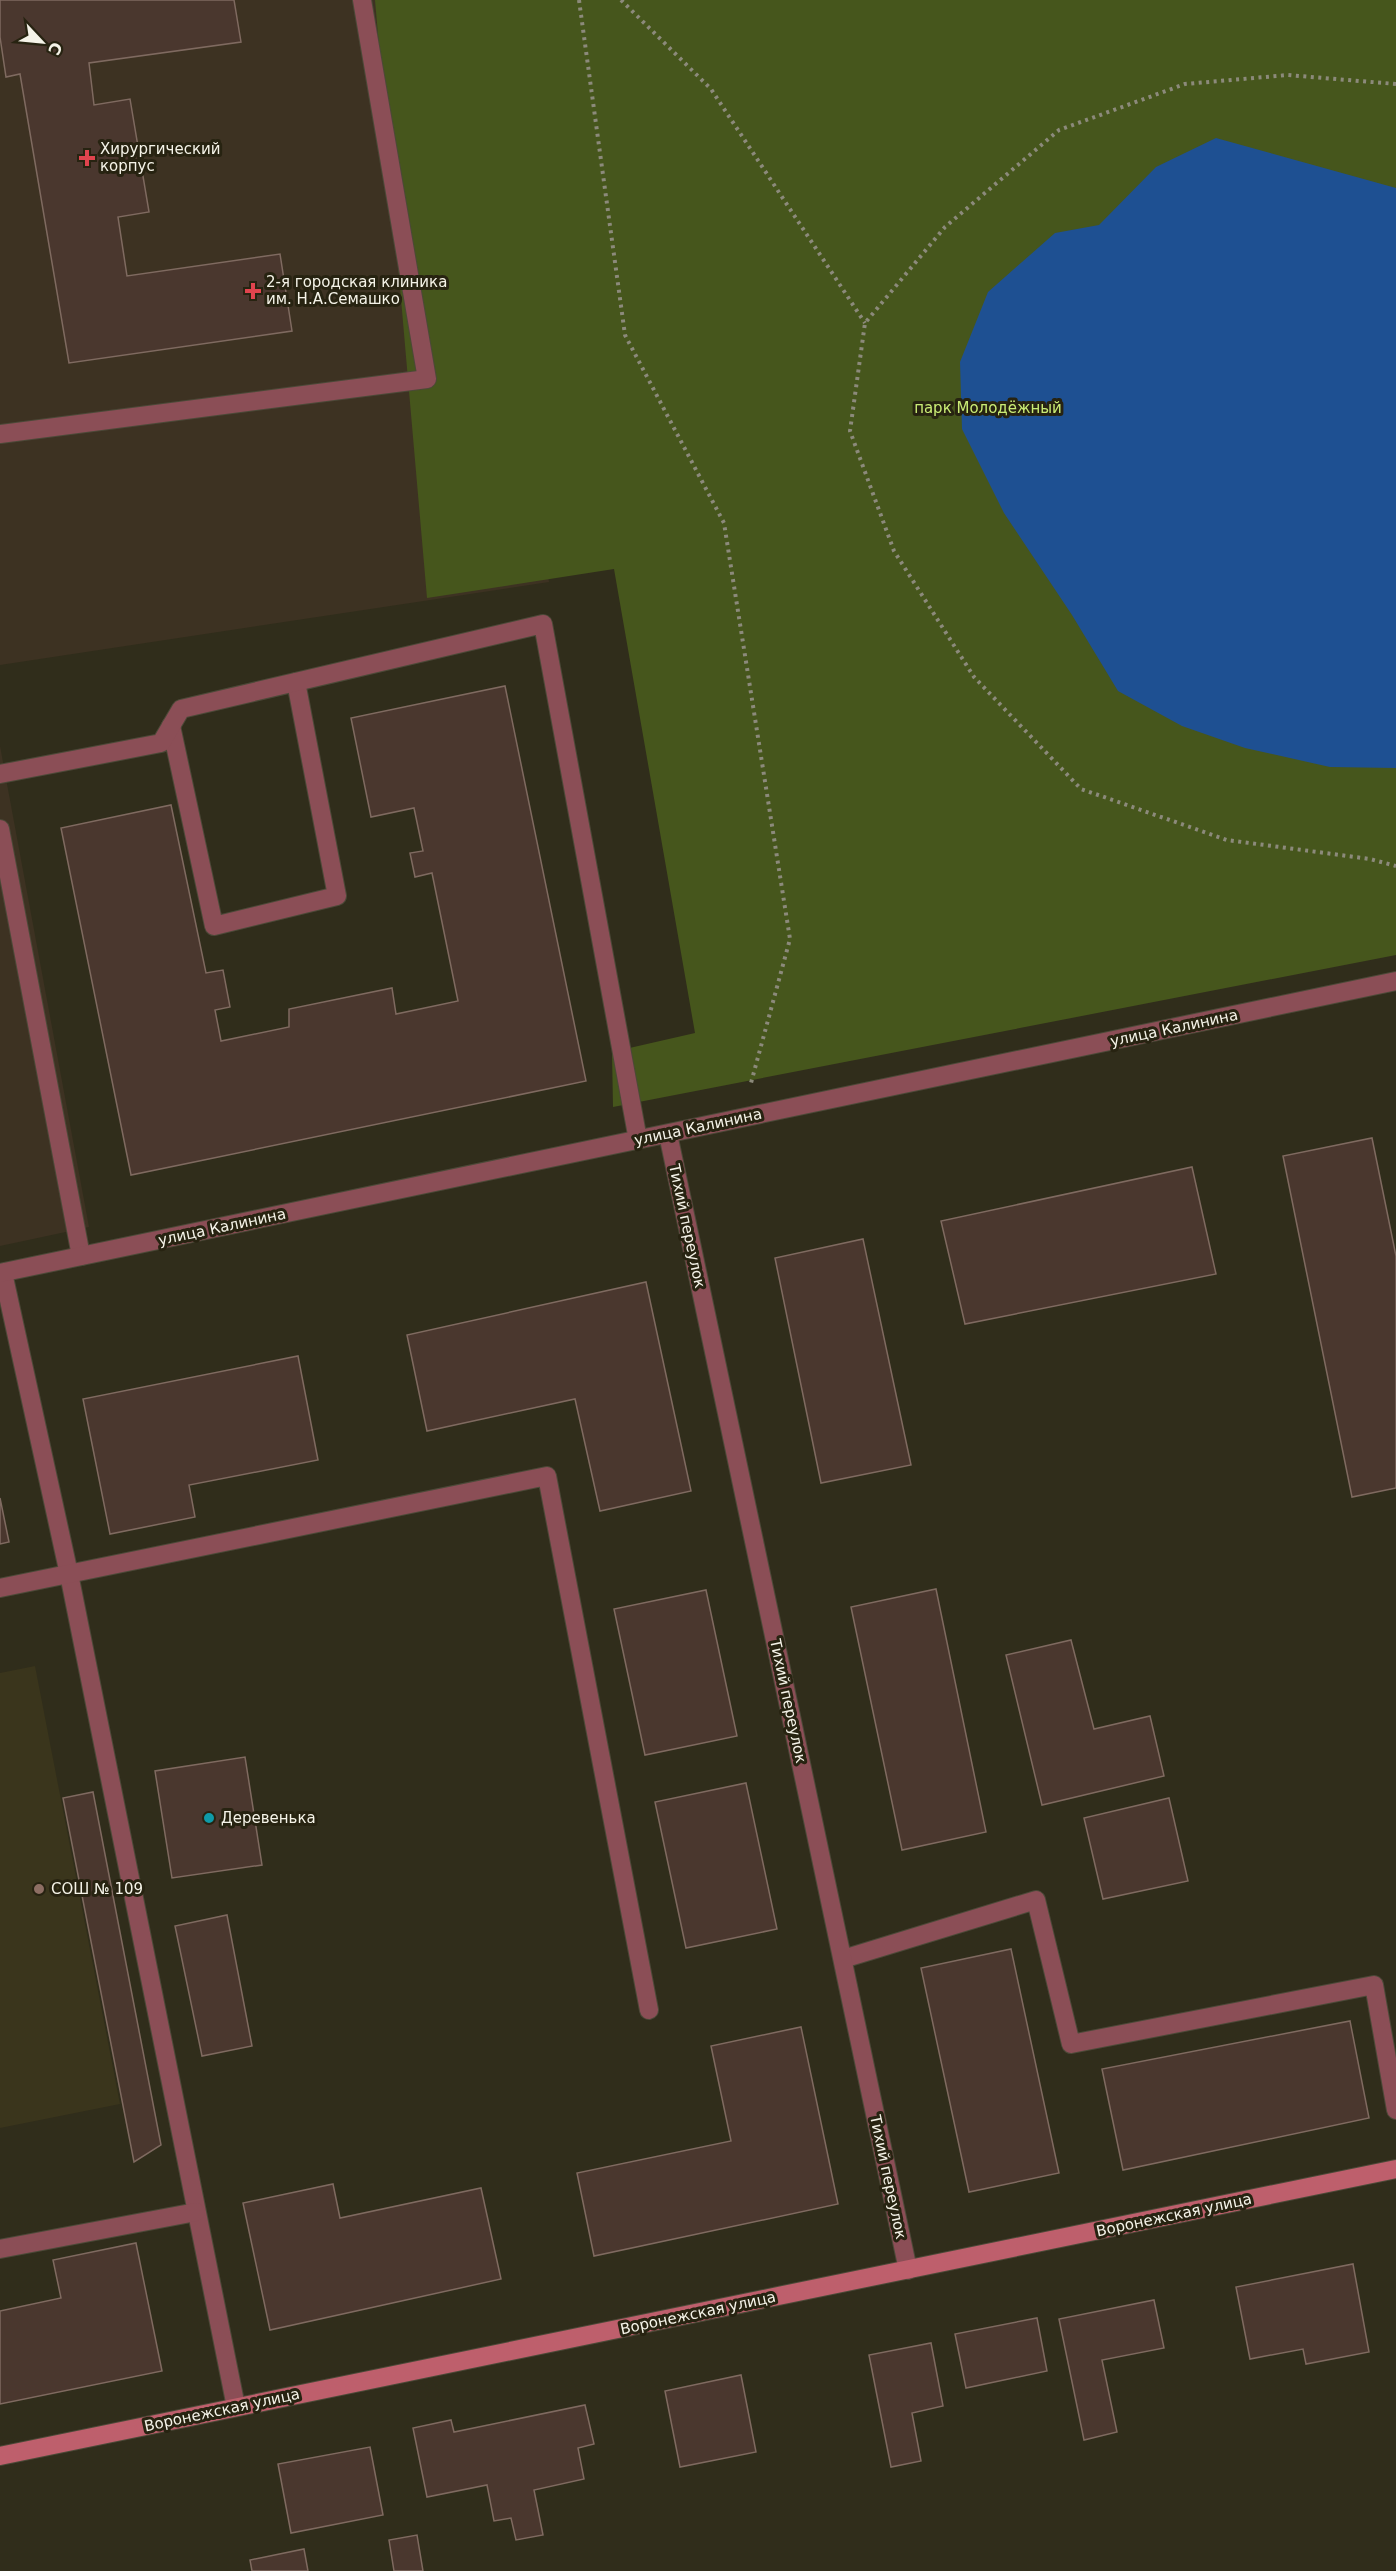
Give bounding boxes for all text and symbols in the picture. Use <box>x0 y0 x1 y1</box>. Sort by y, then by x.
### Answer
north arrow <box>12 12 72 72</box>
text: С <box>44 39 66 58</box>
place label: Хирургический корпус <box>100 140 220 175</box>
marker: Хирургический корпус <box>78 149 96 167</box>
place label: 2-я городская клиника им. Н.А.Семашко <box>266 273 447 308</box>
marker: 2-я городская клиника им. Н.А.Семашко <box>244 282 262 300</box>
park label: парк Молодёжный <box>914 399 1062 417</box>
street label: улица Калинина <box>1108 1006 1240 1050</box>
street label: улица Калинина <box>632 1105 764 1149</box>
street label: Тихий переулок <box>665 1161 709 1290</box>
street label: улица Калинина <box>156 1205 288 1249</box>
street label: Тихий переулок <box>766 1636 810 1765</box>
place label: Деревенька <box>221 1809 316 1827</box>
marker: Деревенька <box>202 1811 216 1825</box>
place label: СОШ № 109 <box>51 1880 143 1898</box>
marker: СОШ № 109 <box>32 1882 46 1896</box>
street label: Тихий переулок <box>866 2112 910 2241</box>
street label: Воронежская улица <box>1095 2190 1253 2240</box>
street label: Воронежская улица <box>619 2288 777 2338</box>
street label: Воронежская улица <box>143 2385 301 2435</box>

